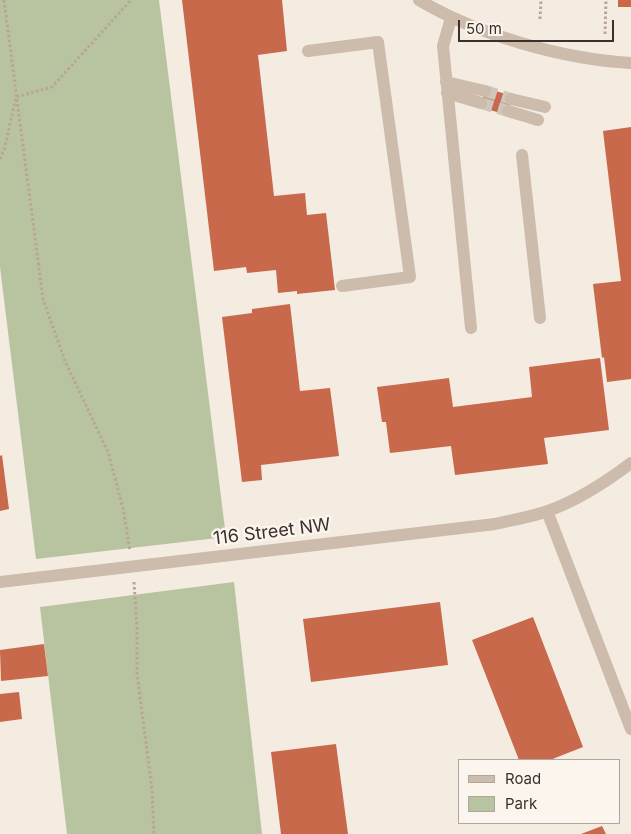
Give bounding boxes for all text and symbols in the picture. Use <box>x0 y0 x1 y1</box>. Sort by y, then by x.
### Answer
scale bar <box>461 10 617 42</box>
text: 50 m <box>466 19 502 38</box>
street label: 116 Street NW <box>212 514 332 550</box>
legend <box>458 759 621 824</box>
text: Road <box>505 769 541 788</box>
text: Park <box>505 794 537 813</box>

